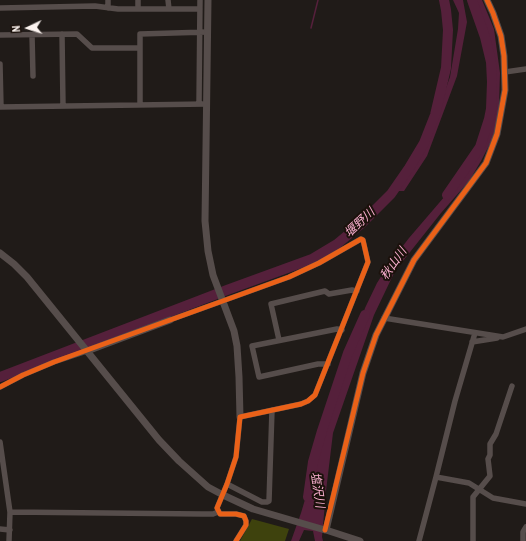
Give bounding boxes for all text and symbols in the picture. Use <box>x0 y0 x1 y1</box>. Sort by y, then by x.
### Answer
north arrow <box>8 8 48 48</box>
text: N <box>9 25 23 33</box>
water label: 堰野川 <box>342 205 378 241</box>
water label: 秋山川 <box>378 245 410 283</box>
water label: 塩沢川 <box>307 471 327 509</box>

